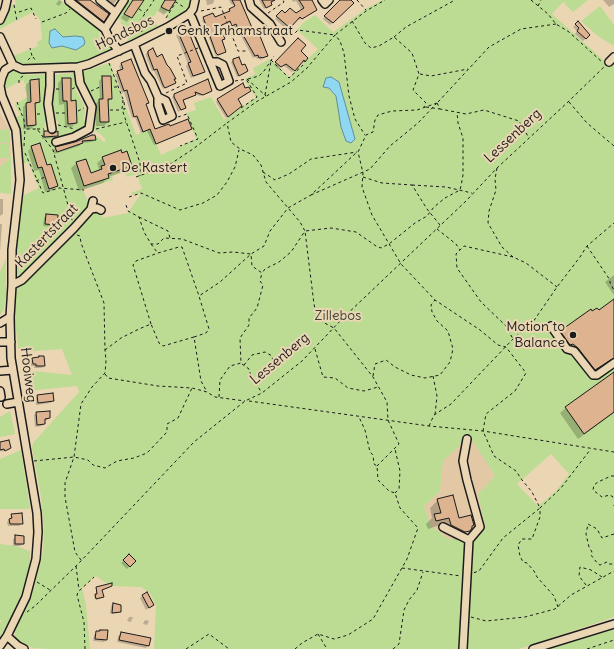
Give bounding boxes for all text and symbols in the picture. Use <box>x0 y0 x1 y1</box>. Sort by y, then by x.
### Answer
street label: Hondsbos <box>93 12 157 54</box>
place label: Genk Inhamstraat <box>177 23 293 39</box>
marker: Genk Inhamstraat <box>164 26 174 36</box>
street label: Lessenberg <box>481 105 545 167</box>
place label: De Kastert <box>121 160 187 176</box>
marker: De Kastert <box>108 163 118 173</box>
street label: Kastertstraat <box>12 200 82 272</box>
park label: Zillebos <box>315 308 361 324</box>
place label: Motion to Balance <box>506 319 565 352</box>
street label: Lessenberg <box>247 330 313 388</box>
marker: Motion to Balance <box>568 330 578 340</box>
street label: Hooiweg <box>16 347 40 403</box>

